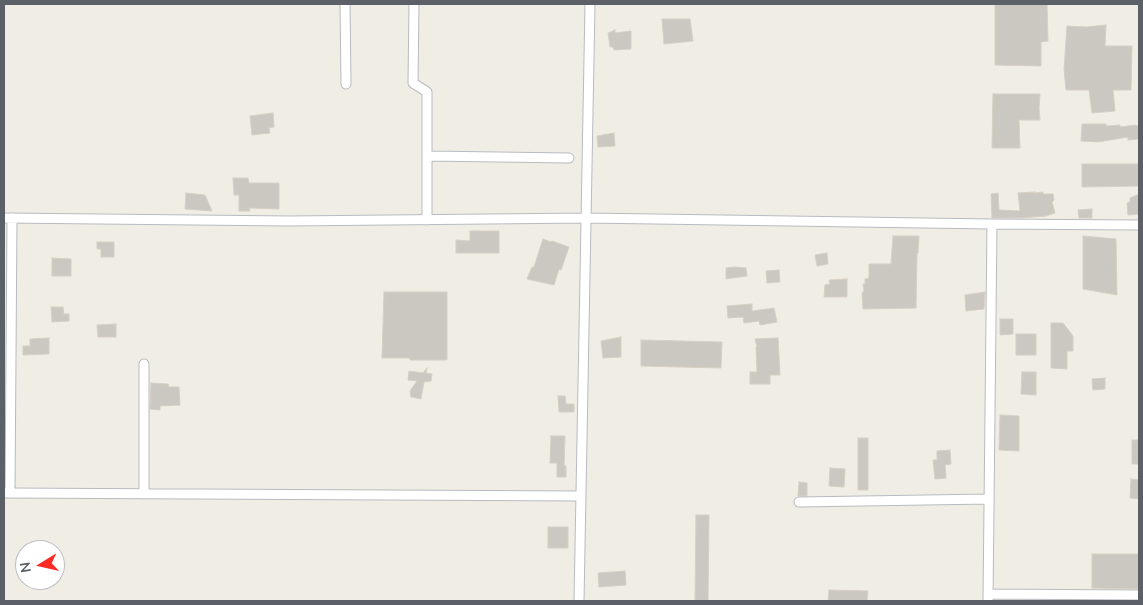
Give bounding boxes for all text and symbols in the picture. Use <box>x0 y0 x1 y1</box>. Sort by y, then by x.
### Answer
north arrow <box>15 540 65 590</box>
text: N <box>15 561 36 574</box>

